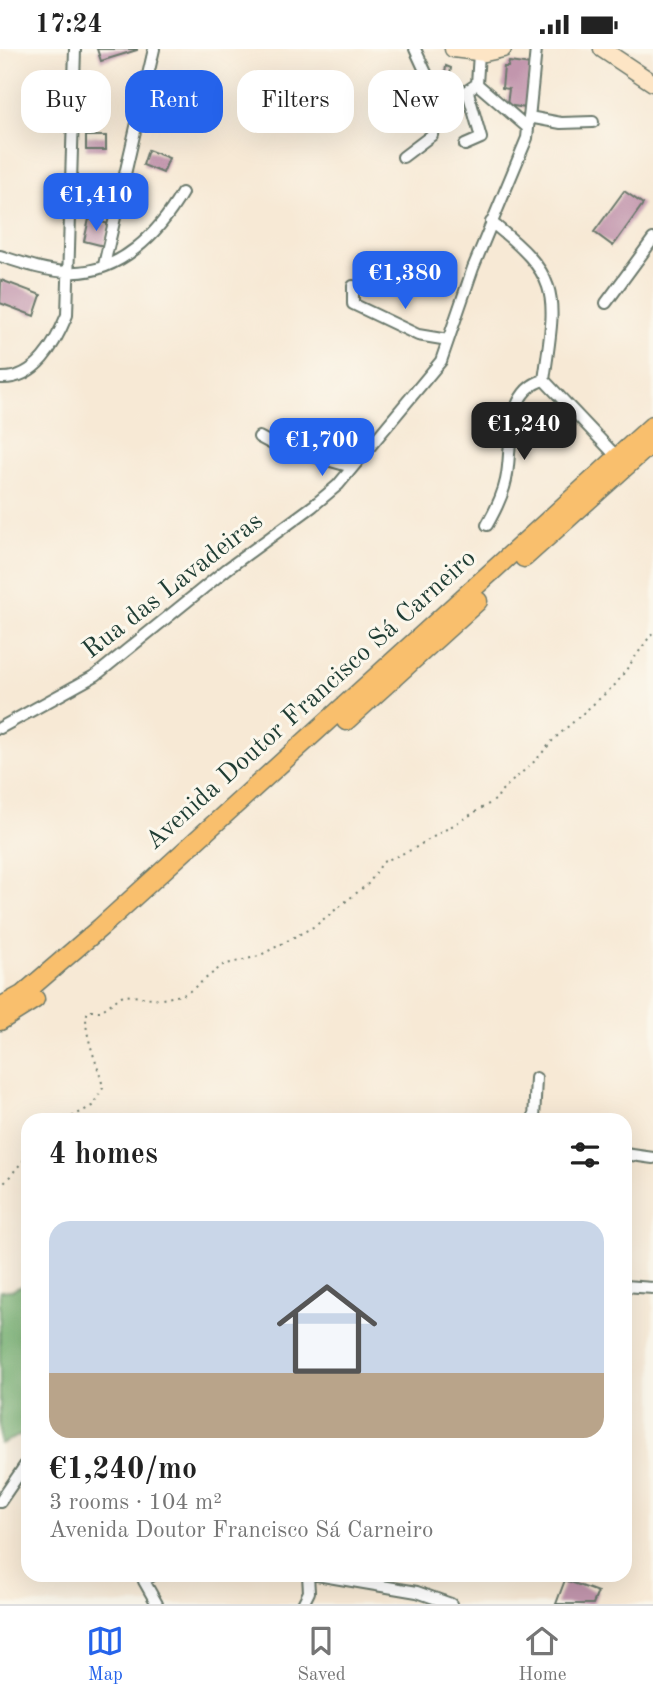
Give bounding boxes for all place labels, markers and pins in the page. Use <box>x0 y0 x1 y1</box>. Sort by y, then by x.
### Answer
pin: €1,410 <box>39 173 153 233</box>
pin: €1,380 <box>348 251 462 311</box>
pin: €1,240 <box>467 403 581 462</box>
pin: €1,700 <box>265 419 379 478</box>

